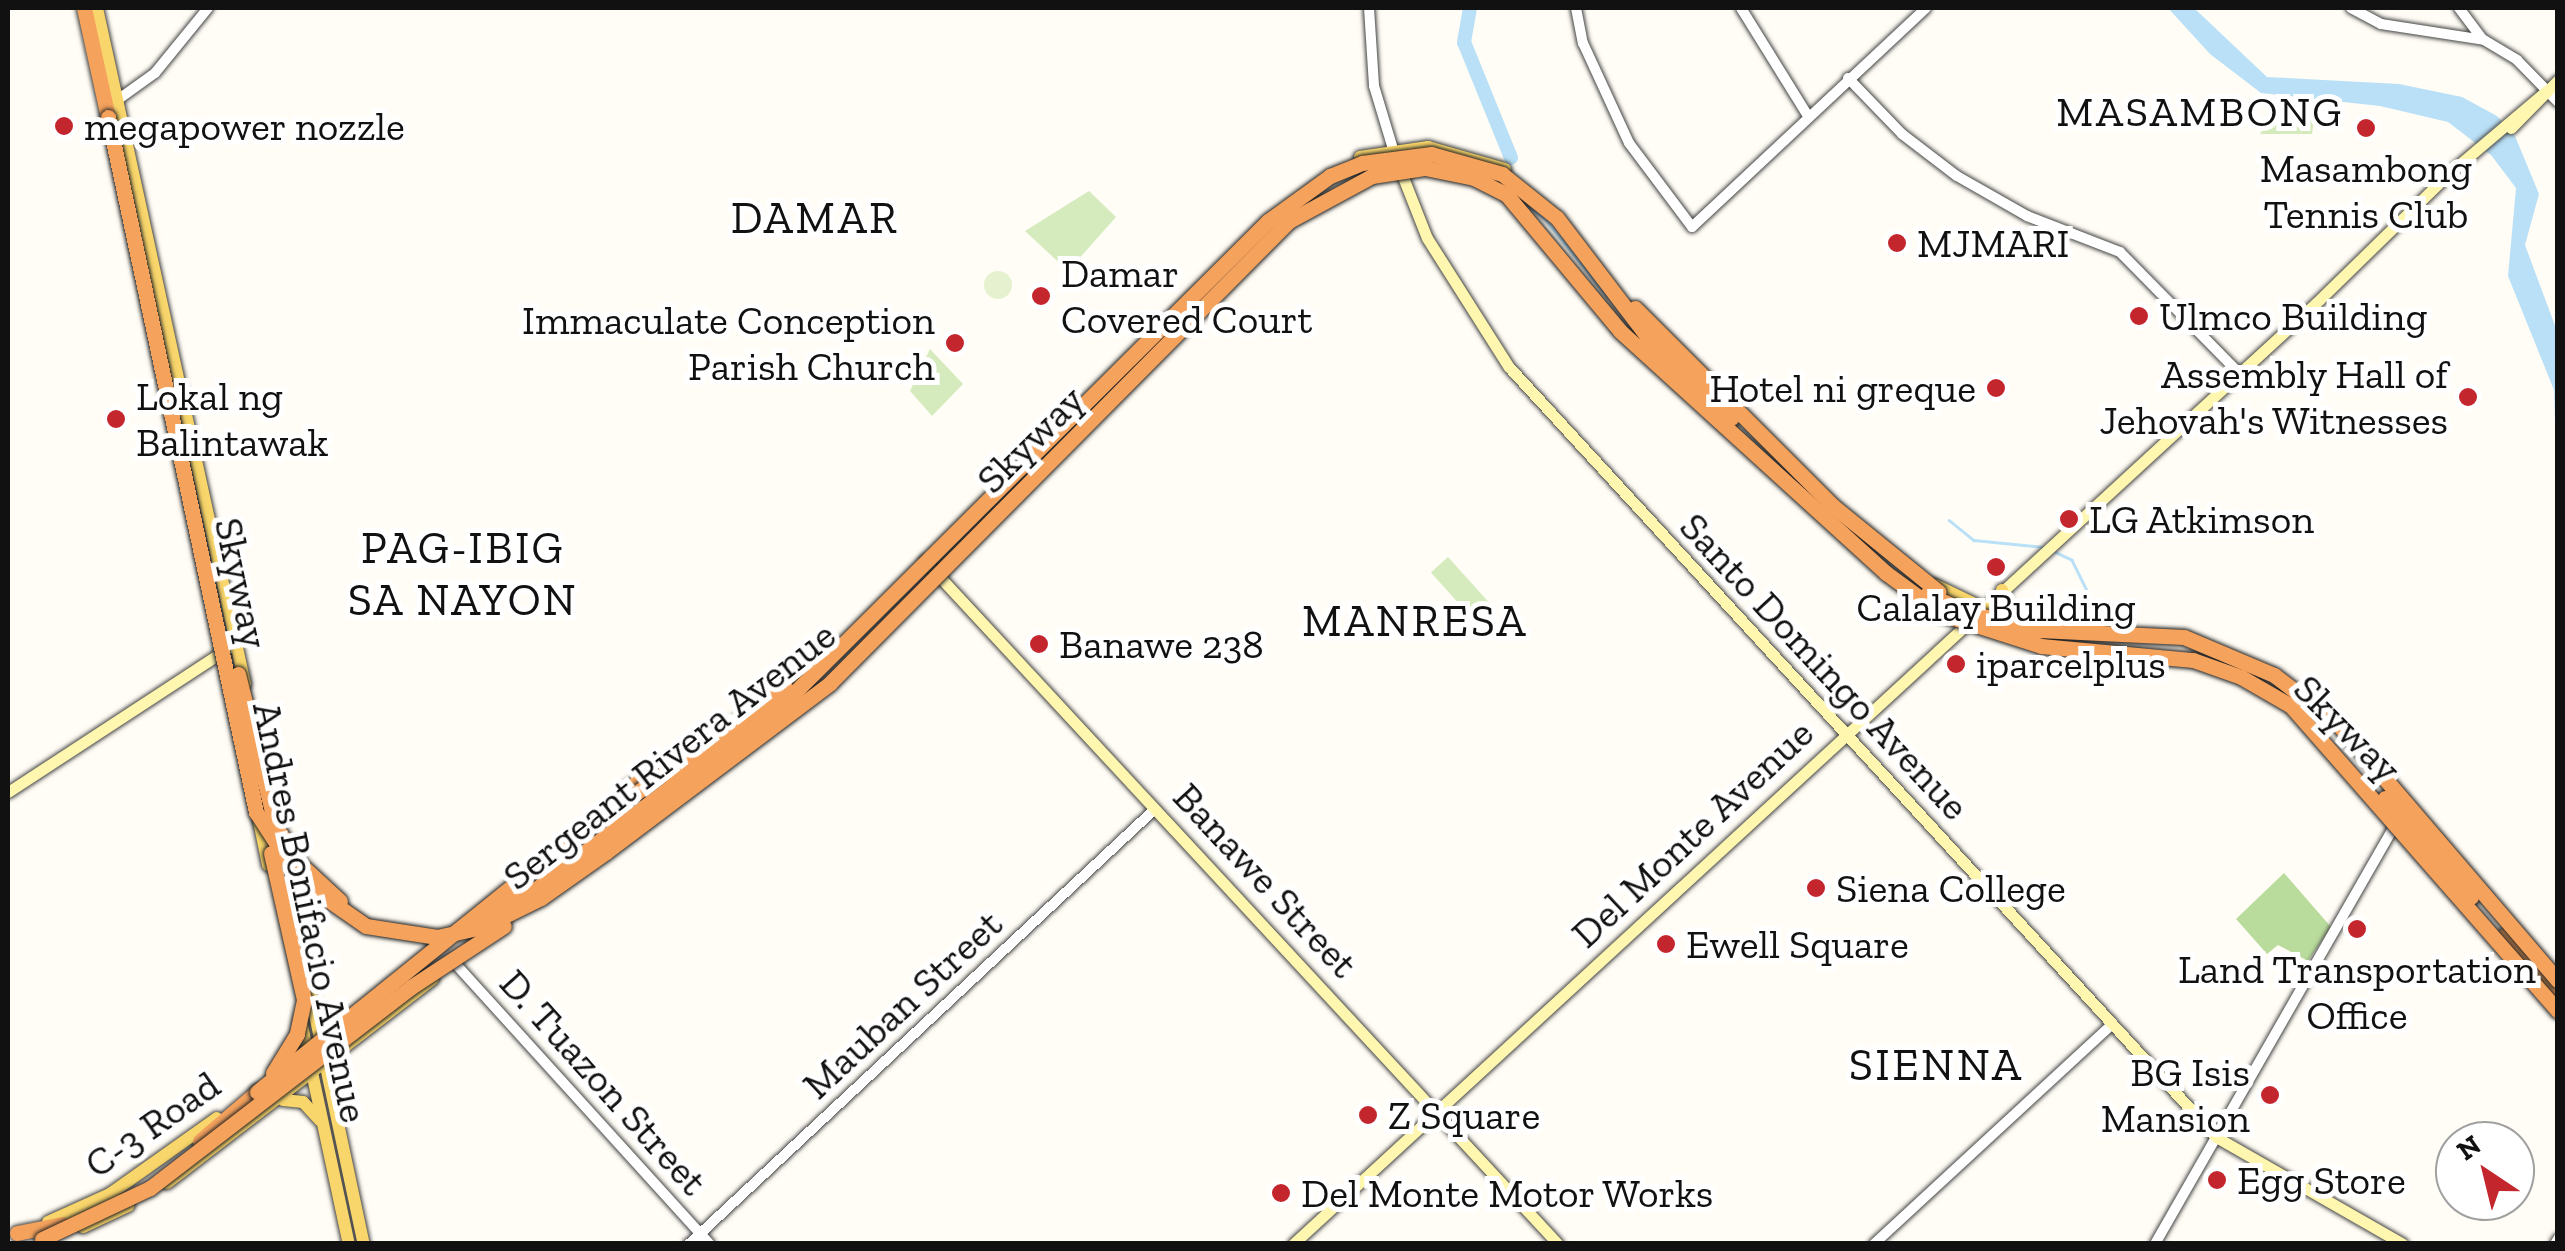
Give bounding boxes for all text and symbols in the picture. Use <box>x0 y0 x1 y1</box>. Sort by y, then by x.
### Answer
district label: MASAMBONG <box>2056 87 2344 137</box>
place label: megapower nozzle <box>84 102 406 150</box>
marker: megapower nozzle <box>53 115 75 137</box>
marker: Masambong Tennis Club <box>2355 117 2377 139</box>
place label: Masambong Tennis Club <box>2260 144 2472 238</box>
district label: DAMAR <box>731 192 899 246</box>
place label: MJMARI <box>1917 219 2069 267</box>
marker: MJMARI <box>1886 232 1908 254</box>
place label: Damar Covered Court <box>1061 249 1312 343</box>
marker: Damar Covered Court <box>1030 285 1052 307</box>
place label: Ulmco Building <box>2159 292 2427 340</box>
place label: Immaculate Conception Parish Church <box>522 296 935 390</box>
marker: Ulmco Building <box>2128 305 2150 327</box>
marker: Immaculate Conception Parish Church <box>944 332 966 354</box>
place label: Assembly Hall of Jehovah's Witnesses <box>2098 350 2448 444</box>
place label: Hotel ni greque <box>1710 364 1976 412</box>
place label: Lokal ng Balintawak <box>136 372 328 466</box>
street label: Skyway <box>966 375 1094 503</box>
marker: Hotel ni greque <box>1985 377 2007 399</box>
marker: Assembly Hall of Jehovah's Witnesses <box>2457 386 2479 408</box>
marker: Lokal ng Balintawak <box>105 408 127 430</box>
place label: LG Atkimson <box>2089 495 2315 543</box>
street label: Santo Domingo Avenue <box>1670 502 1980 830</box>
marker: LG Atkimson <box>2058 508 2080 530</box>
street label: Skyway <box>205 513 279 653</box>
district label: PAG-IBIG SA NAYON <box>347 522 579 628</box>
marker: Calalay Building <box>1985 556 2007 578</box>
place label: Calalay Building <box>1856 583 2136 631</box>
district label: MANRESA <box>1302 595 1528 649</box>
street label: Sergeant Rivera Avenue <box>493 610 845 900</box>
place label: Banawe 238 <box>1059 620 1264 668</box>
marker: Banawe 238 <box>1028 633 1050 655</box>
place label: iparcelplus <box>1976 640 2166 688</box>
marker: iparcelplus <box>1945 653 1967 675</box>
street label: Skyway <box>2284 664 2412 792</box>
street label: Andres Bonifacio Avenue <box>243 697 379 1127</box>
street label: Del Monte Avenue <box>1561 708 1823 958</box>
street label: Banawe Street <box>1164 773 1368 987</box>
place label: Siena College <box>1836 864 2066 912</box>
marker: Siena College <box>1805 877 1827 899</box>
street label: Mauban Street <box>792 900 1012 1108</box>
marker: Land Transportation Office <box>2346 918 2368 940</box>
place label: Ewell Square <box>1686 920 1909 968</box>
marker: Ewell Square <box>1655 933 1677 955</box>
place label: Land Transportation Office <box>2178 945 2536 1039</box>
street label: D. Tuazon Street <box>490 959 718 1205</box>
district label: SIENNA <box>1849 1039 2023 1093</box>
place label: BG Isis Mansion <box>2101 1048 2250 1142</box>
street label: C-3 Road <box>75 1060 229 1188</box>
marker: BG Isis Mansion <box>2259 1084 2281 1106</box>
place label: Z Square <box>1388 1091 1540 1139</box>
marker: Z Square <box>1357 1104 1379 1126</box>
north arrow <box>2435 1121 2535 1221</box>
text: N <box>2450 1128 2487 1167</box>
place label: Egg Store <box>2237 1156 2406 1204</box>
place label: Del Monte Motor Works <box>1301 1169 1715 1217</box>
marker: Egg Store <box>2206 1169 2228 1191</box>
marker: Del Monte Motor Works <box>1270 1182 1292 1204</box>

